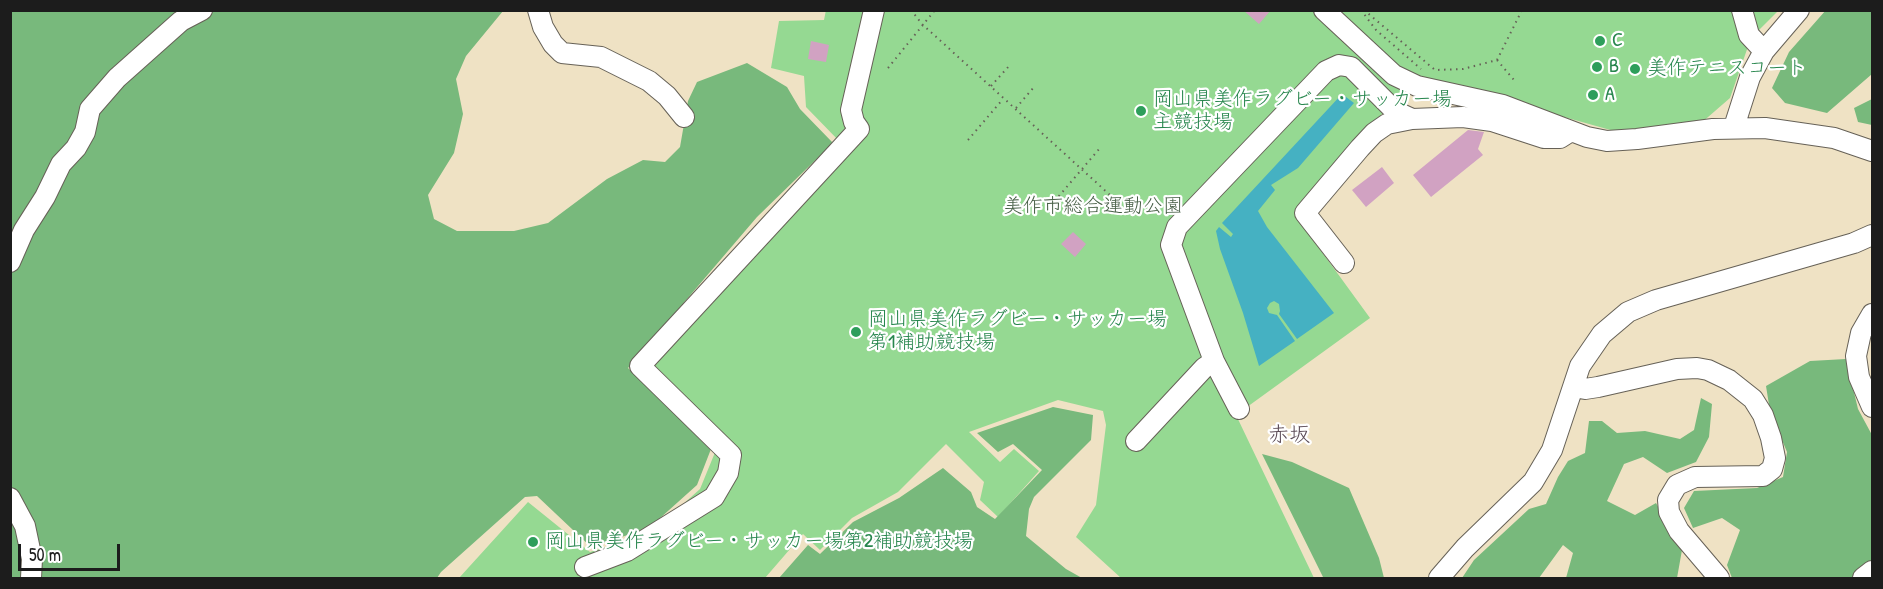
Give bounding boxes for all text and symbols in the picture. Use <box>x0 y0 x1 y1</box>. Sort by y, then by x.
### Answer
place label: C <box>1612 29 1623 53</box>
marker: C <box>1593 34 1607 48</box>
place label: B <box>1609 55 1619 79</box>
place label: 美作テニスコート <box>1647 57 1807 81</box>
marker: B <box>1590 60 1604 74</box>
marker: 美作テニスコート <box>1628 62 1642 76</box>
place label: A <box>1605 83 1615 107</box>
place label: 岡山県美作ラグビー・サッカー場 主競技場 <box>1153 88 1452 135</box>
marker: A <box>1586 88 1600 102</box>
marker: 岡山県美作ラグビー・サッカー場 主競技場 <box>1134 104 1148 118</box>
park label: 美作市総合運動公園 <box>1003 195 1183 219</box>
place label: 岡山県美作ラグビー・サッカー場 第1補助競技場 <box>868 308 1167 355</box>
marker: 岡山県美作ラグビー・サッカー場 第1補助競技場 <box>849 325 863 339</box>
district label: 赤坂 <box>1268 422 1310 448</box>
place label: 岡山県美作ラグビー・サッカー場第2補助競技場 <box>545 530 973 554</box>
scale bar <box>21 532 123 570</box>
marker: 岡山県美作ラグビー・サッカー場第2補助競技場 <box>526 535 540 549</box>
text: 50 m <box>29 542 61 567</box>

